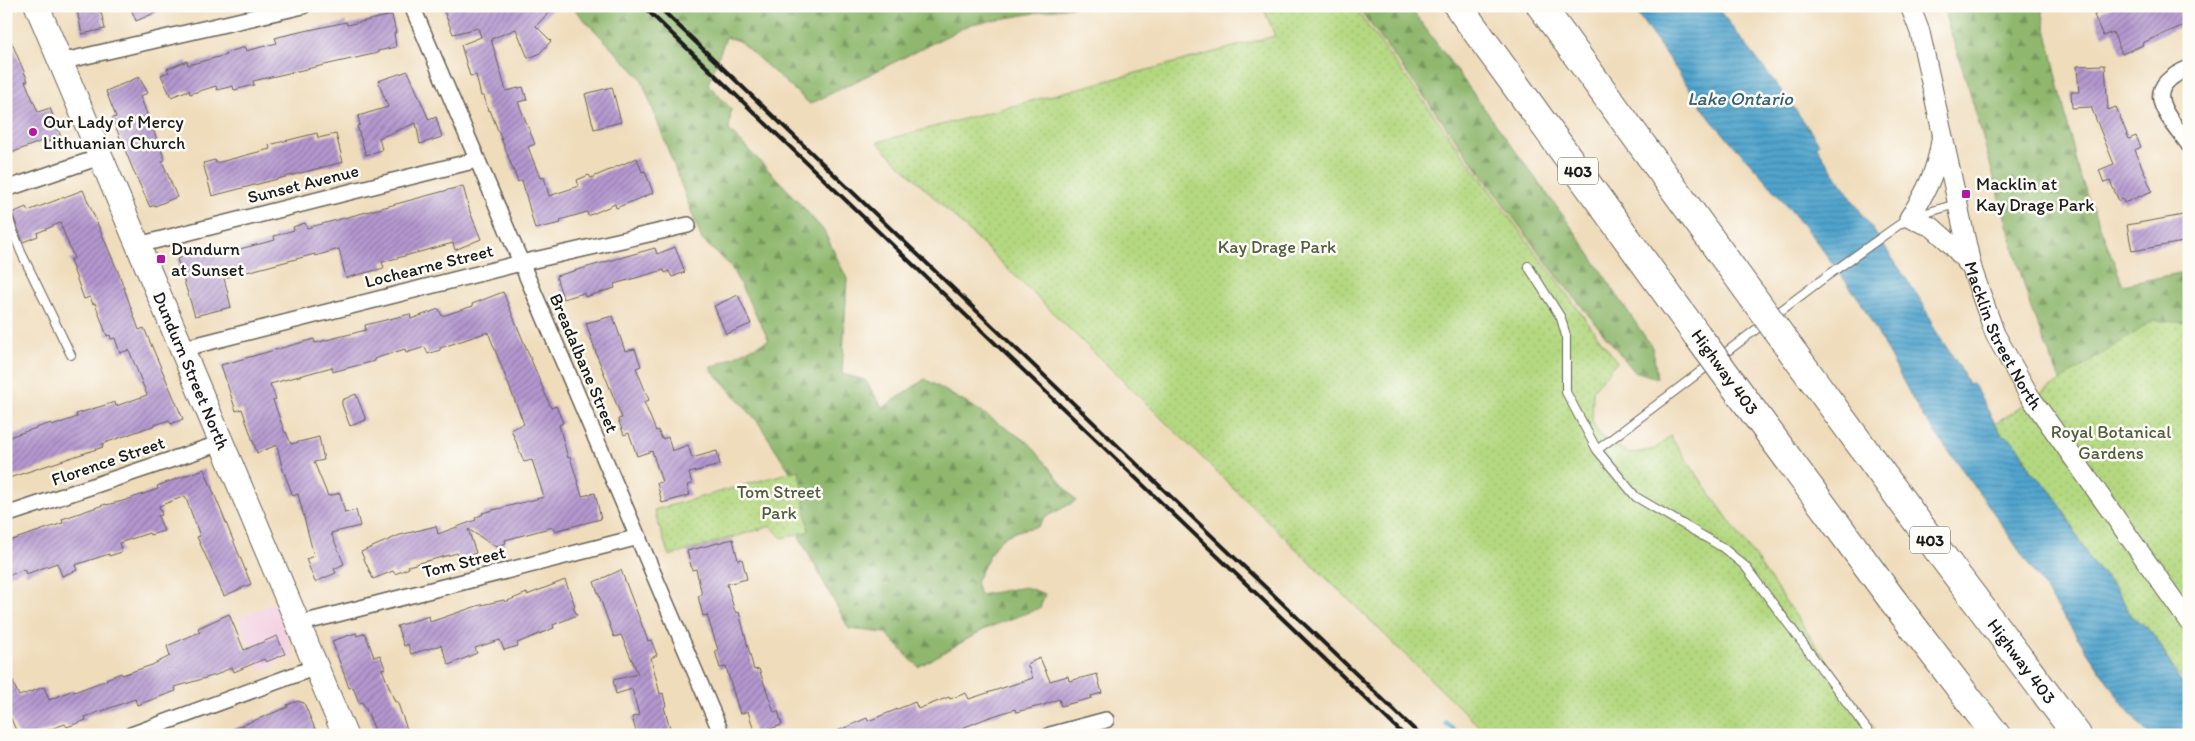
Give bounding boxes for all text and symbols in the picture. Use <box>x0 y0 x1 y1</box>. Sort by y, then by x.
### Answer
water label: Lake Ontario <box>1687 87 1794 110</box>
place label: Our Lady of Mercy Lithuanian Church <box>43 111 185 154</box>
marker: Our Lady of Mercy Lithuanian Church <box>27 126 39 138</box>
road number: 403 <box>1558 158 1598 185</box>
street label: Sunset Avenue <box>245 160 361 208</box>
place label: Macklin at Kay Drage Park <box>1976 173 2094 216</box>
marker: Macklin at Kay Drage Park <box>1960 188 1972 200</box>
park label: Kay Drage Park <box>1218 236 1336 258</box>
place label: Dundurn at Sunset <box>171 238 244 281</box>
street label: Lochearne Street <box>362 239 496 293</box>
marker: Dundurn at Sunset <box>155 253 167 265</box>
street label: Macklin Street North <box>1960 259 2047 414</box>
street label: Dundurn Street North <box>148 288 234 453</box>
street label: Breadalbane Street <box>545 290 623 436</box>
street label: Highway 403 <box>1686 325 1764 419</box>
park label: Royal Botanical Gardens <box>2051 421 2171 464</box>
street label: Florence Street <box>49 431 168 491</box>
park label: Tom Street Park <box>737 481 822 524</box>
road number: 403 <box>1910 526 1950 554</box>
street label: Tom Street <box>420 541 508 583</box>
street label: Highway 403 <box>1982 614 2061 708</box>

